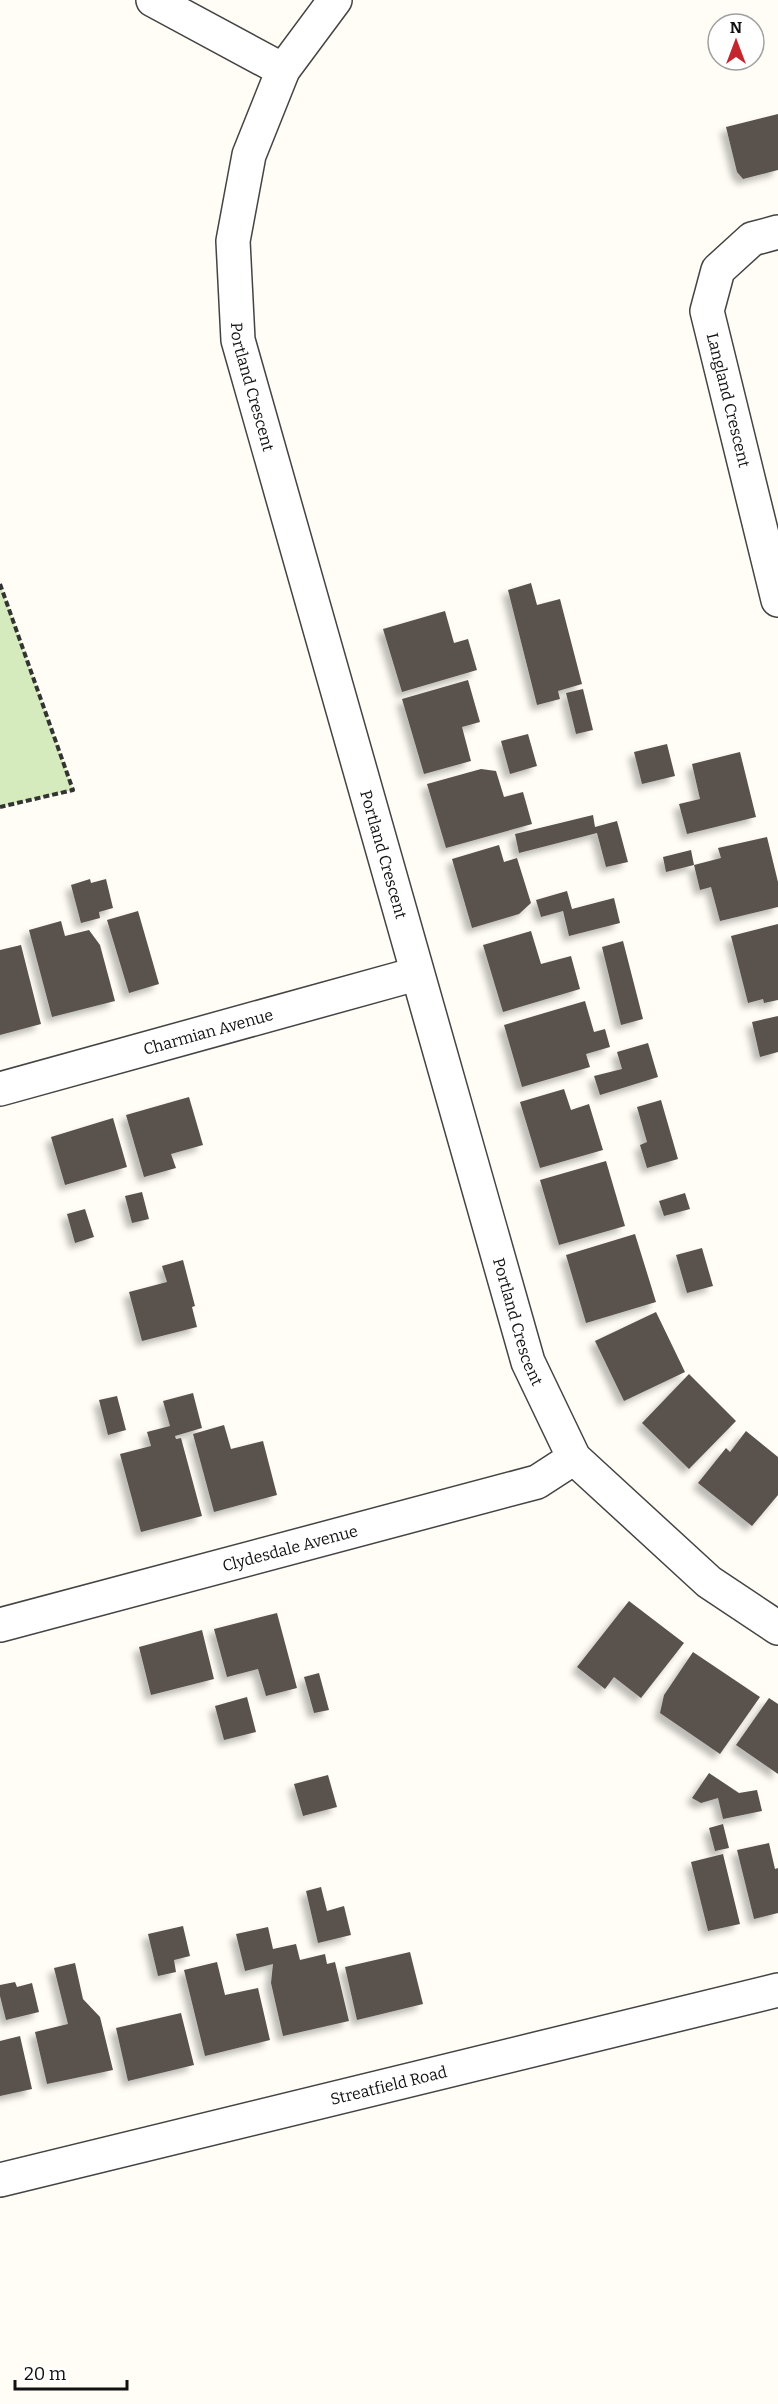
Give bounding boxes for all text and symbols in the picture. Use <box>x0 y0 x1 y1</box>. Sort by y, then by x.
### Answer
north arrow <box>706 12 766 72</box>
text: N <box>730 18 742 37</box>
street label: Portland Crescent <box>228 322 279 453</box>
street label: Langland Crescent <box>703 331 755 469</box>
street label: Portland Crescent <box>357 788 411 921</box>
street label: Charmian Avenue <box>141 1004 275 1058</box>
street label: Portland Crescent <box>489 1255 547 1389</box>
street label: Clydesdale Avenue <box>220 1521 360 1575</box>
street label: Streatfield Road <box>328 2062 449 2109</box>
scale bar <box>15 2353 128 2391</box>
text: 20 m <box>24 2363 66 2385</box>

